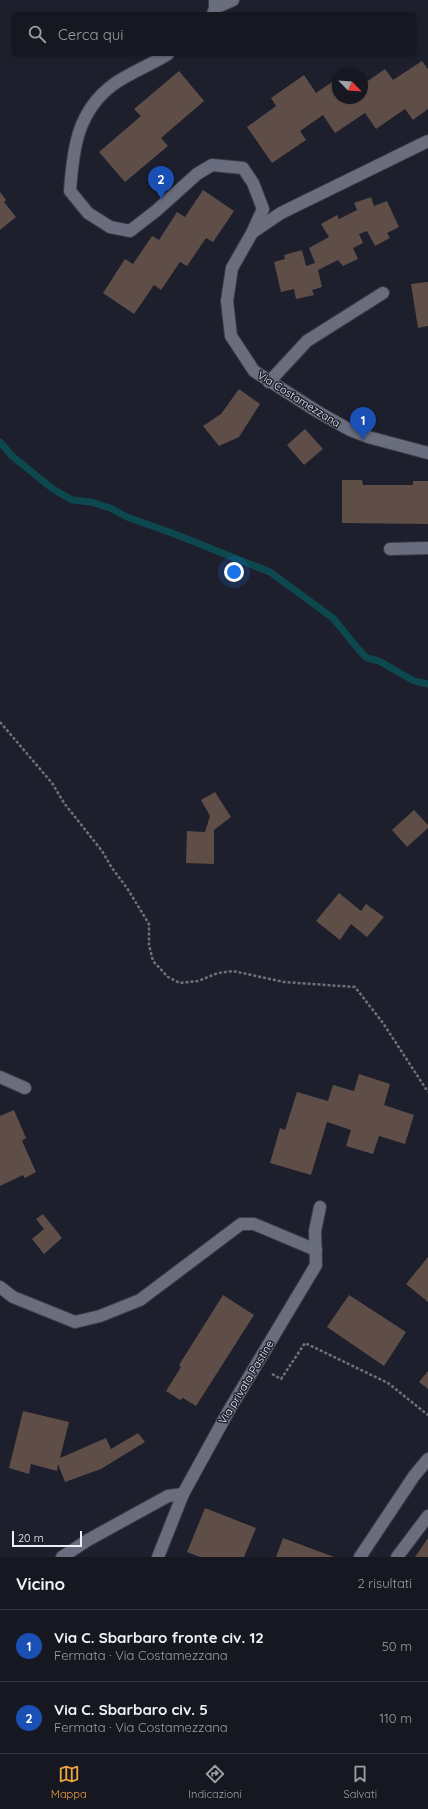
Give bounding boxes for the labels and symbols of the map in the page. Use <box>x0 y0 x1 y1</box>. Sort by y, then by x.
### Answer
north arrow <box>332 68 368 104</box>
pin: 2 <box>148 166 174 199</box>
street label: Via Costamezzana <box>255 368 343 430</box>
pin: 1 <box>350 407 376 440</box>
your location <box>224 562 244 582</box>
street label: Via privata Pastine <box>215 1337 277 1427</box>
scale bar <box>12 1529 82 1548</box>

